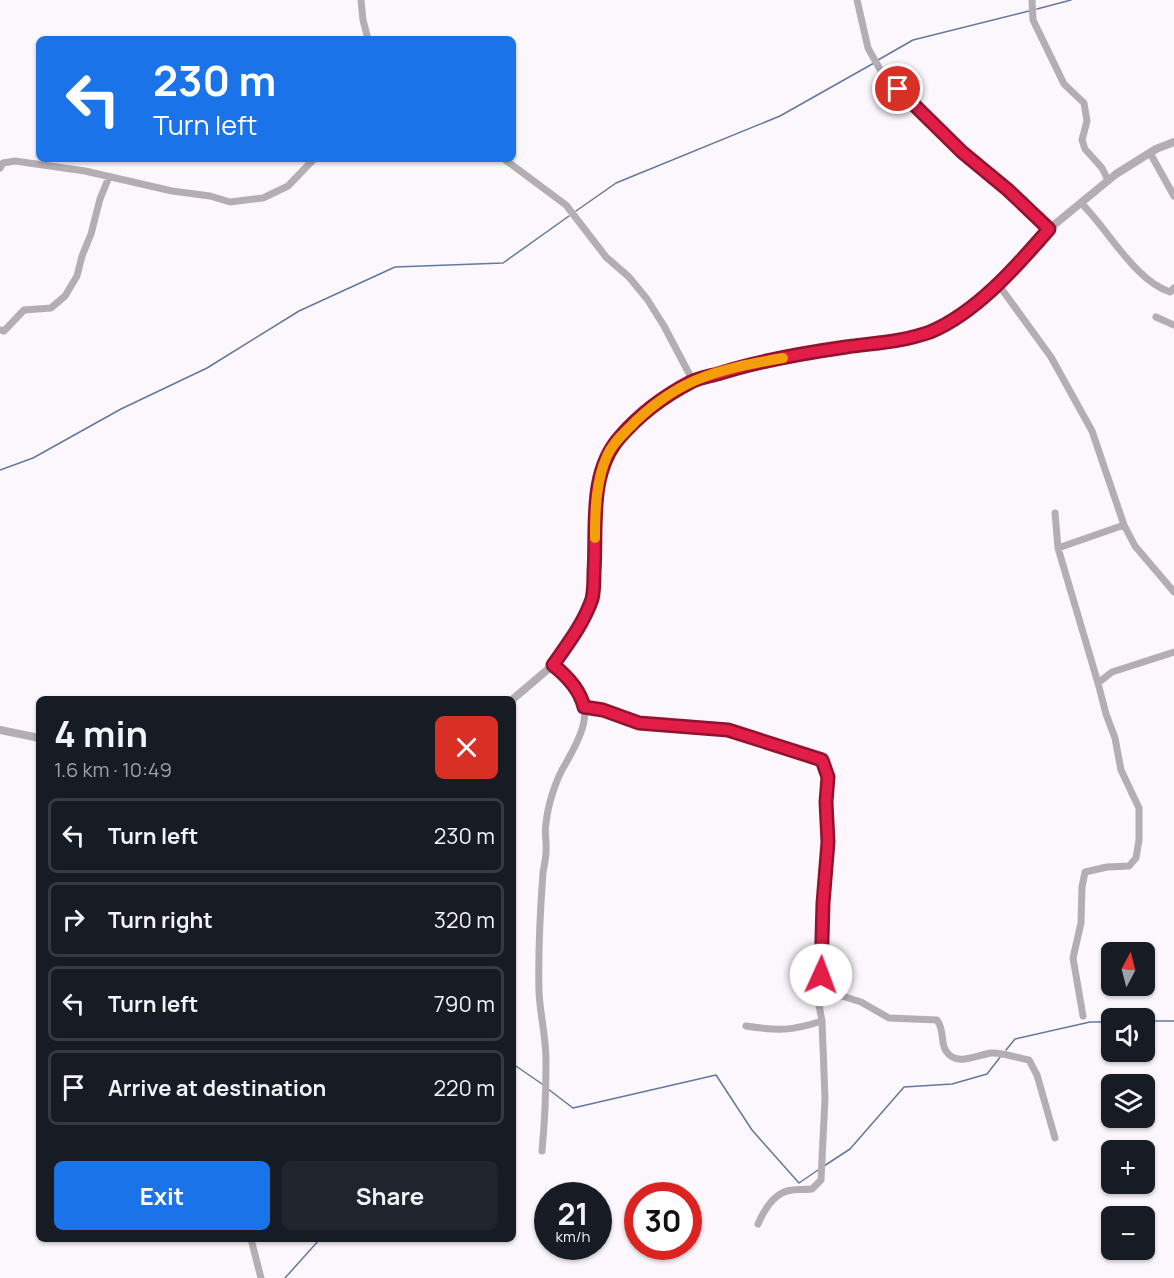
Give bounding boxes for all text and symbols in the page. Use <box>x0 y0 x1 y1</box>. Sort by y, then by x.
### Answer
text: 230 m <box>153 51 276 109</box>
icon: left <box>54 60 132 138</box>
pin <box>872 63 923 114</box>
icon: arrive <box>881 72 914 105</box>
text: Turn left <box>153 106 257 143</box>
text: 4 min <box>54 709 148 758</box>
button: close <box>435 716 498 779</box>
text: 1.6 km · 10:49 <box>54 756 172 783</box>
icon: left <box>57 819 90 852</box>
text: Turn left <box>108 821 198 851</box>
text: 230 m <box>434 821 495 851</box>
icon: right <box>57 903 90 936</box>
text: Turn right <box>108 905 213 935</box>
text: 320 m <box>434 905 495 935</box>
north arrow <box>1101 942 1155 996</box>
map controls <box>1101 942 1155 1260</box>
position arrow <box>789 943 853 1007</box>
icon: left <box>57 987 90 1020</box>
text: Turn left <box>108 989 198 1019</box>
text: 790 m <box>434 989 495 1019</box>
button: sound <box>1101 1008 1155 1062</box>
icon: arrive <box>57 1071 90 1104</box>
text: Arrive at destination <box>108 1073 326 1103</box>
text: 220 m <box>433 1073 495 1103</box>
button: layers <box>1101 1074 1155 1128</box>
button: + <box>1101 1140 1155 1194</box>
button: Exit <box>54 1161 270 1230</box>
button: Share <box>282 1161 498 1230</box>
speed limit sign: 30 <box>624 1182 702 1260</box>
text: 21 <box>557 1193 589 1234</box>
button: − <box>1101 1206 1155 1260</box>
text: km/h <box>556 1226 590 1247</box>

